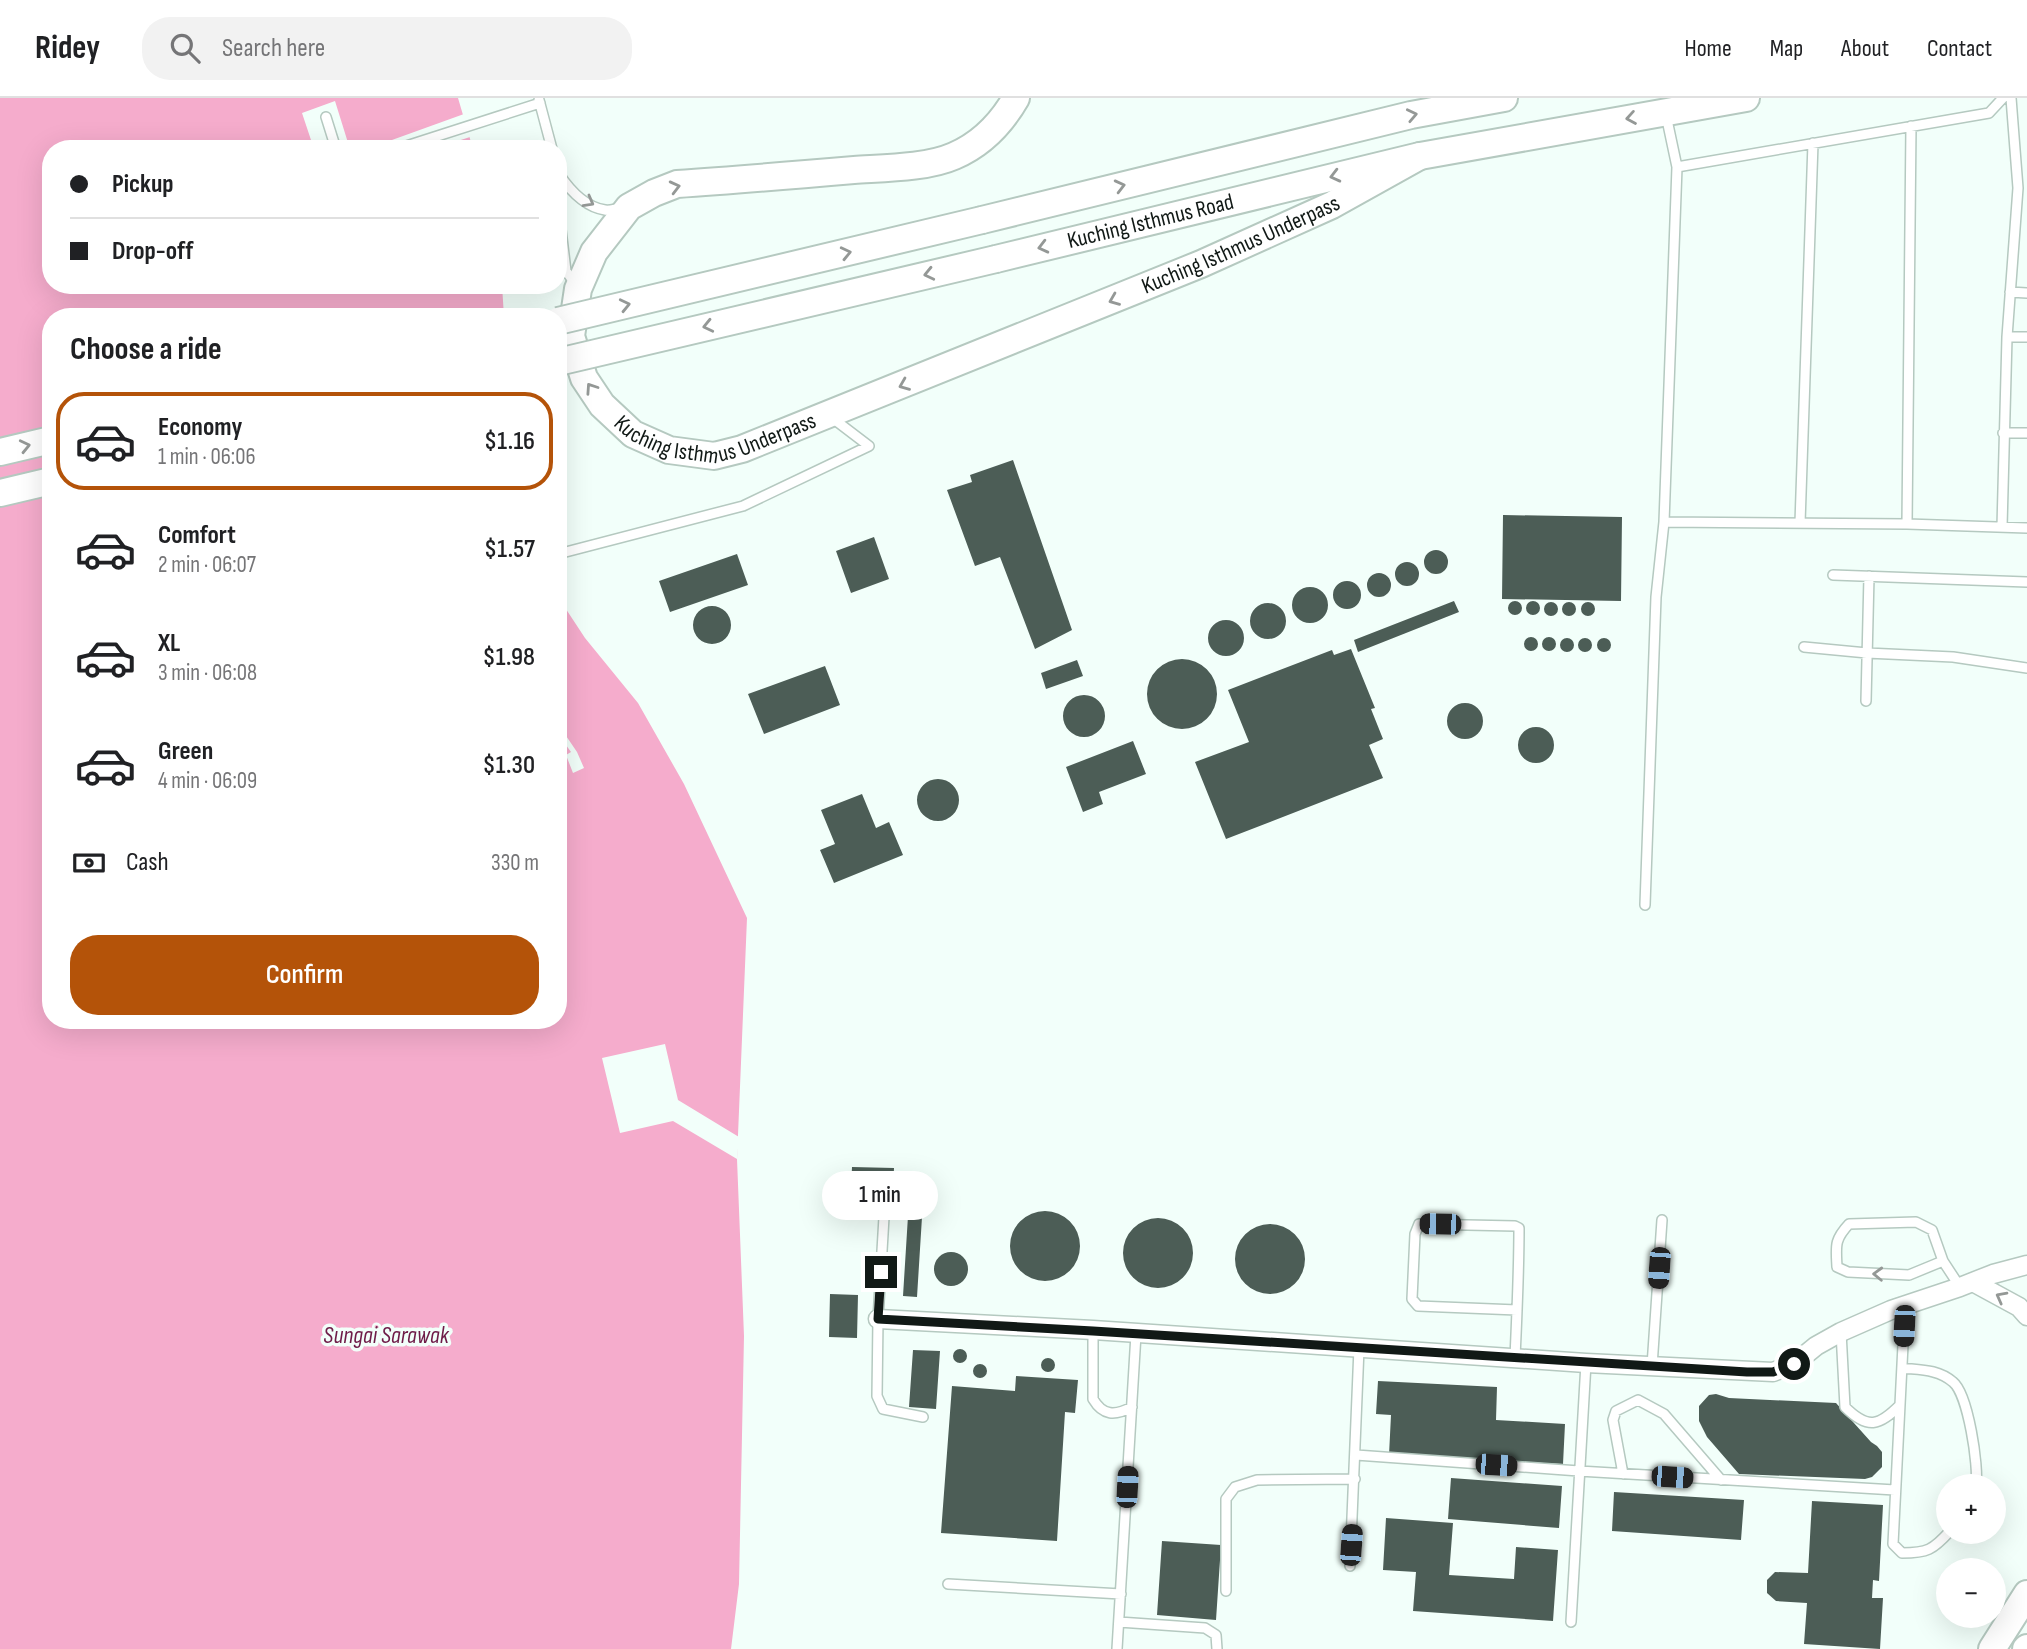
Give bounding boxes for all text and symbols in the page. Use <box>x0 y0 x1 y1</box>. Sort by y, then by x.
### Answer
search box <box>142 17 632 80</box>
text: Ridey <box>35 28 100 68</box>
icon: search <box>166 29 204 67</box>
text: Search here <box>222 33 325 64</box>
text: Home <box>1684 34 1732 63</box>
text: Map <box>1770 34 1803 63</box>
text: About <box>1841 34 1889 63</box>
text: Contact <box>1927 34 1992 63</box>
one-way arrow <box>1406 108 1418 123</box>
one-way arrow <box>1625 110 1637 125</box>
one-way arrow <box>1330 168 1342 182</box>
text: Pickup <box>112 169 174 200</box>
one-way arrow <box>1114 180 1126 195</box>
one-way arrow <box>669 181 681 195</box>
street label: Kuching Isthmus Road <box>1064 188 1237 255</box>
street label: Kuching Isthmus Underpass <box>1138 189 1345 300</box>
one-way arrow <box>581 193 594 207</box>
text: Drop-off <box>112 236 193 267</box>
one-way arrow <box>1037 239 1049 253</box>
one-way arrow <box>840 246 852 261</box>
one-way arrow <box>923 266 935 281</box>
one-way arrow <box>1109 291 1121 305</box>
one-way arrow <box>619 299 631 313</box>
one-way arrow <box>702 318 714 333</box>
text: Choose a ride <box>70 330 222 369</box>
one-way arrow <box>898 377 910 391</box>
one-way arrow <box>587 383 599 396</box>
street label: Kuching Isthmus Underpass <box>610 396 824 432</box>
text: Kuching Isthmus Underpass <box>608 407 820 470</box>
icon: car <box>74 410 137 473</box>
text: Economy <box>158 412 242 443</box>
text: $1.16 <box>484 426 535 457</box>
one-way arrow <box>19 440 31 455</box>
text: 1 min · 06:06 <box>158 443 255 471</box>
icon: car <box>74 518 137 581</box>
text: Comfort <box>158 520 236 551</box>
text: $1.57 <box>484 534 535 565</box>
text: 2 min · 06:07 <box>158 551 256 579</box>
icon: car <box>74 626 137 689</box>
text: XL <box>158 628 180 659</box>
text: $1.98 <box>482 642 535 673</box>
text: 3 min · 06:08 <box>158 659 257 687</box>
icon: car <box>74 734 137 797</box>
text: Green <box>158 736 213 767</box>
text: $1.30 <box>483 750 535 781</box>
text: 4 min · 06:09 <box>158 767 257 795</box>
icon: cash <box>70 844 108 882</box>
text: Cash <box>126 847 169 878</box>
text: 330 m <box>491 849 539 877</box>
button: Confirm <box>70 935 539 1015</box>
callout: 1 min <box>823 1170 939 1220</box>
text: 1 min <box>859 1181 901 1209</box>
car <box>1419 1213 1462 1235</box>
car <box>1648 1246 1671 1290</box>
route end <box>865 1256 897 1288</box>
one-way arrow <box>1872 1266 1883 1281</box>
one-way arrow <box>1996 1292 2009 1306</box>
car <box>1893 1304 1916 1348</box>
water label: Sungai Sarawak <box>323 1321 450 1350</box>
route start <box>1778 1348 1810 1380</box>
car <box>1475 1453 1518 1477</box>
car <box>1116 1465 1139 1509</box>
car <box>1651 1465 1694 1489</box>
map controls <box>1936 1474 2006 1628</box>
button: + <box>1936 1474 2006 1544</box>
car <box>1340 1523 1363 1567</box>
button: − <box>1936 1558 2006 1628</box>

